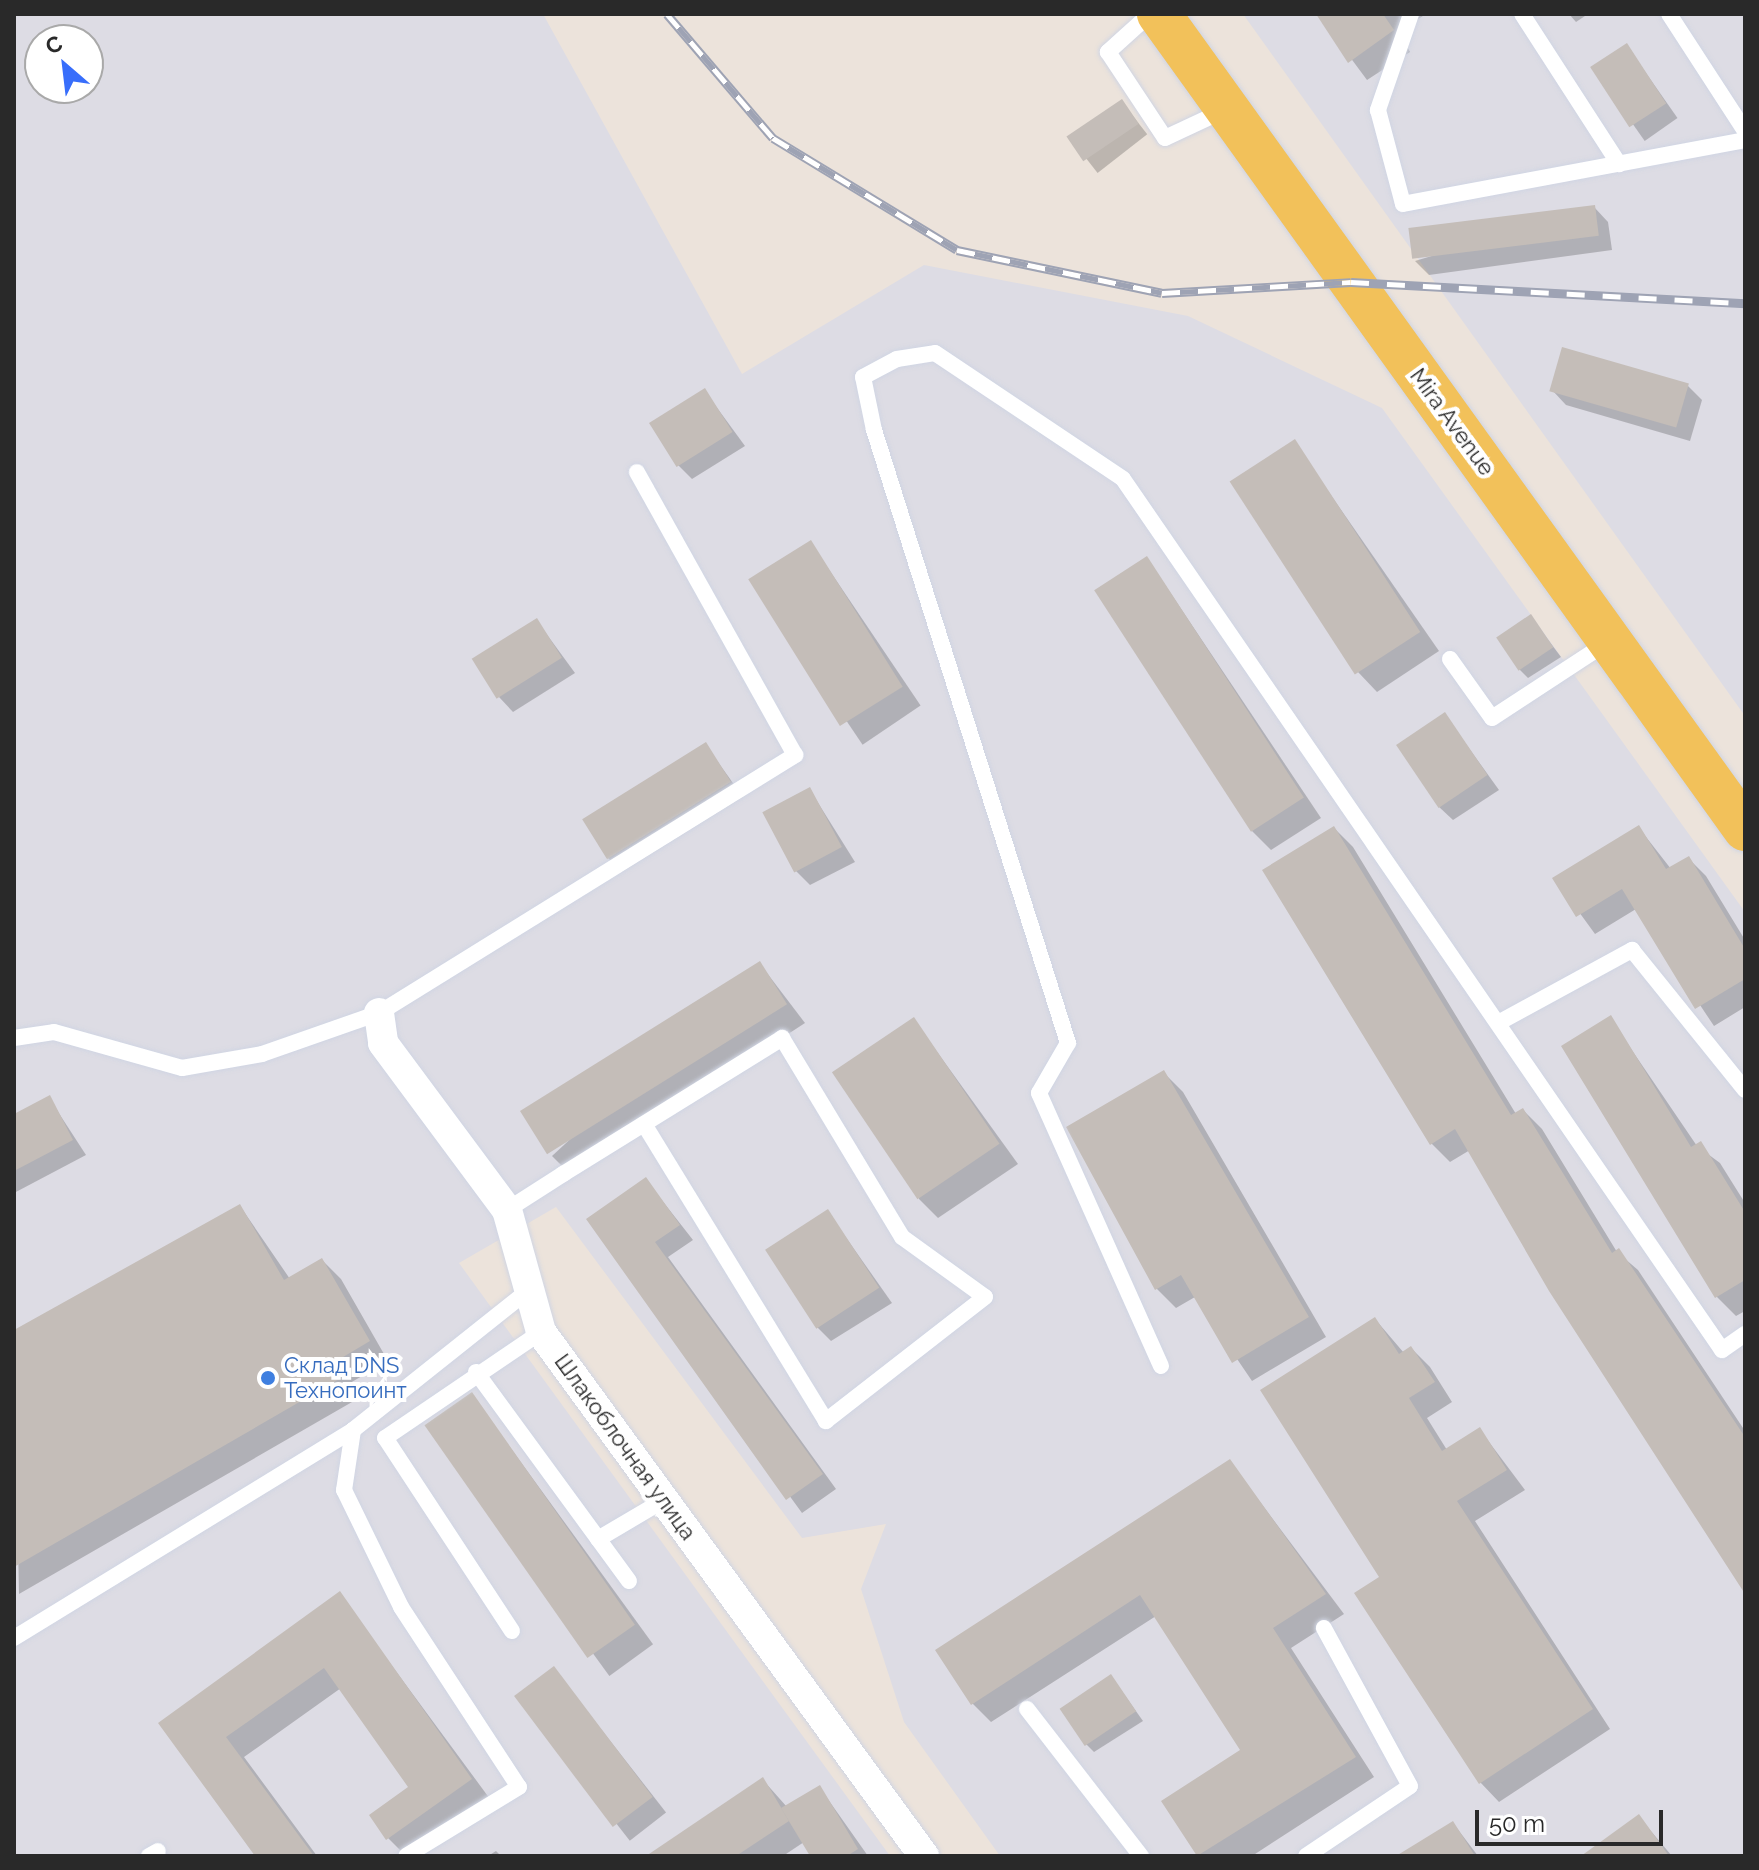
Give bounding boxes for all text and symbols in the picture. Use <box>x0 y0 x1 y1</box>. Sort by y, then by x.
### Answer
north arrow <box>24 24 104 104</box>
text: С <box>41 30 66 60</box>
street label: Mira Avenue <box>1404 363 1500 481</box>
street label: Шлакоблочная улица <box>549 1349 701 1545</box>
place label: Склад DNS Технопоинт <box>284 1352 407 1404</box>
marker: Склад DNS Технопоинт <box>259 1369 277 1387</box>
scale bar <box>1479 1794 1667 1844</box>
text: 50 m <box>1489 1809 1545 1838</box>

